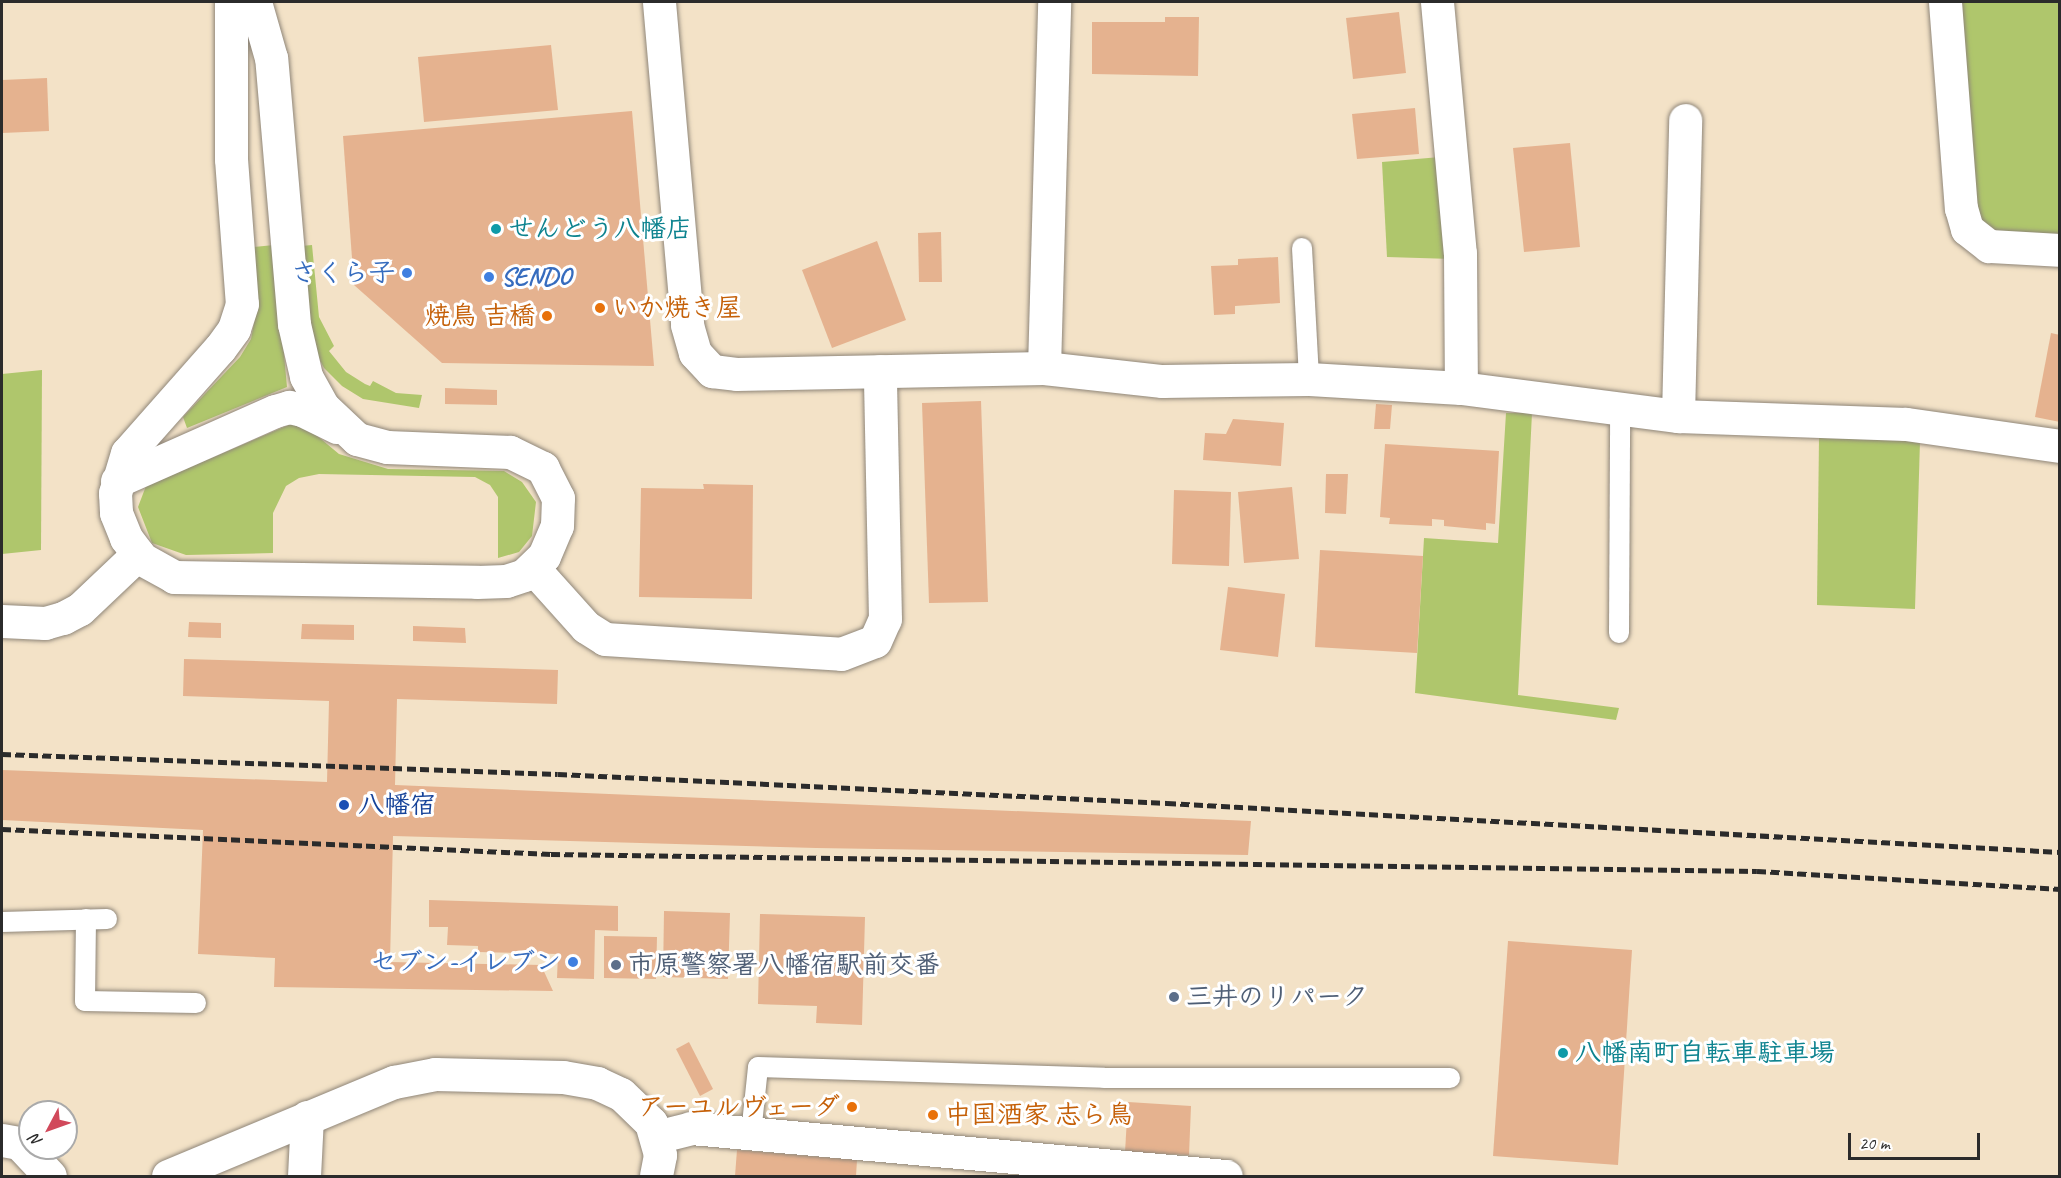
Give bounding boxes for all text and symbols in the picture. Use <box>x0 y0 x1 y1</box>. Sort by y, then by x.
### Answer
place label: せんどう八幡店 <box>508 213 690 245</box>
marker: せんどう八幡店 <box>489 222 503 236</box>
place label: さくら子 <box>291 257 395 289</box>
place label: SENDO <box>501 261 571 293</box>
marker: さくら子 <box>400 266 414 280</box>
marker: SENDO <box>482 270 496 284</box>
place label: いか焼き屋 <box>612 292 742 324</box>
place label: 焼鳥 吉橋 <box>425 300 535 332</box>
marker: いか焼き屋 <box>593 301 607 315</box>
marker: 焼鳥 吉橋 <box>540 309 554 323</box>
place label: 八幡宿 <box>358 789 436 821</box>
marker: 八幡宿 <box>335 796 353 814</box>
place label: セブン-イレブン <box>371 946 561 978</box>
place label: 市原警察署八幡宿駅前交番 <box>628 949 940 981</box>
marker: セブン-イレブン <box>566 955 580 969</box>
marker: 市原警察署八幡宿駅前交番 <box>609 958 623 972</box>
place label: 三井のリパーク <box>1186 981 1368 1013</box>
marker: 三井のリパーク <box>1167 990 1181 1004</box>
place label: 八幡南町自転車駐車場 <box>1575 1037 1835 1069</box>
marker: 八幡南町自転車駐車場 <box>1556 1046 1570 1060</box>
place label: アーユルヴェーダ <box>635 1091 840 1123</box>
place label: 中国酒家 志ら鳥 <box>945 1099 1133 1131</box>
north arrow <box>18 1100 78 1160</box>
marker: アーユルヴェーダ <box>845 1100 859 1114</box>
marker: 中国酒家 志ら鳥 <box>926 1108 940 1122</box>
scale bar <box>1851 1121 1983 1159</box>
text: N <box>25 1130 47 1151</box>
text: 20 m <box>1859 1132 1890 1154</box>

